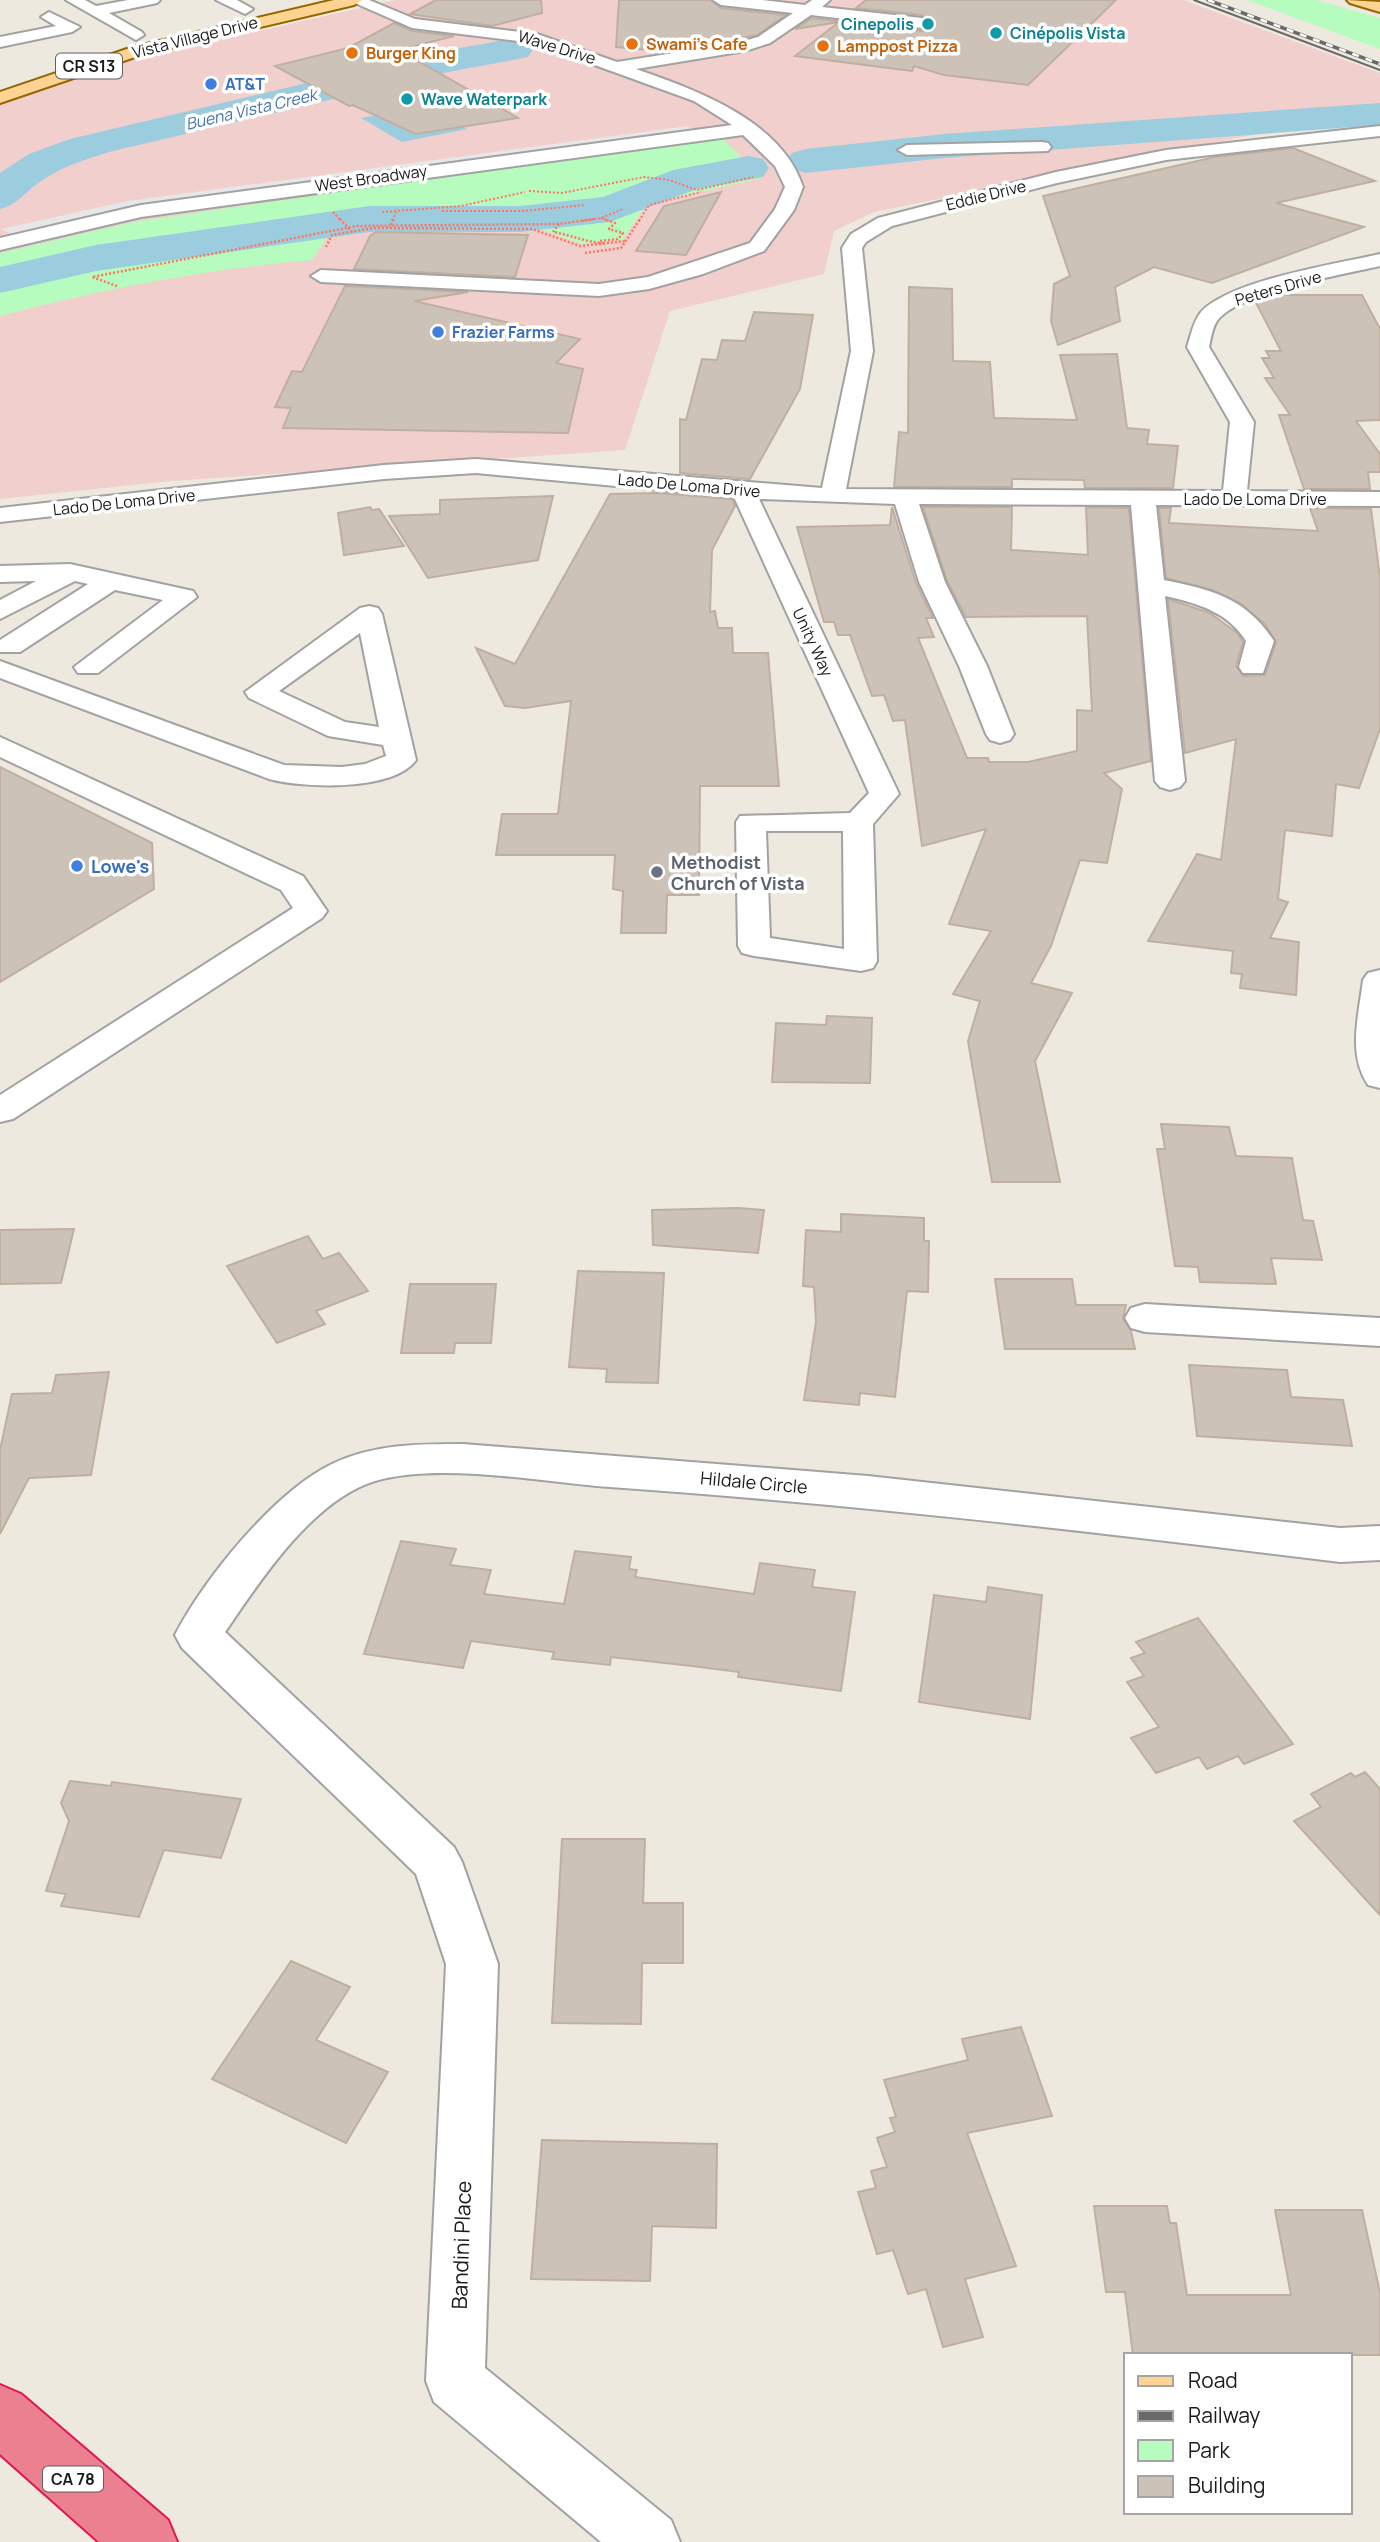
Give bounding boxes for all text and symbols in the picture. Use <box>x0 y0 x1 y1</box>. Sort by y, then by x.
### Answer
street label: Vista Village Drive <box>130 11 260 63</box>
place label: Cinepolis <box>841 13 914 35</box>
marker: Cinepolis <box>920 16 936 32</box>
place label: Cinépolis Vista <box>1010 22 1126 44</box>
street label: Wave Drive <box>515 25 599 69</box>
marker: Cinépolis Vista <box>988 25 1004 41</box>
place label: Swami's Cafe <box>646 33 748 55</box>
place label: Lamppost Pizza <box>837 35 958 57</box>
marker: Swami's Cafe <box>624 36 640 52</box>
marker: Lamppost Pizza <box>815 38 831 54</box>
place label: Burger King <box>366 42 456 64</box>
marker: Burger King <box>344 45 360 61</box>
road number: CR S13 <box>56 54 122 78</box>
place label: AT&T <box>225 73 265 95</box>
marker: AT&T <box>203 76 219 92</box>
water label: Buena Vista Creek <box>183 83 321 135</box>
place label: Wave Waterpark <box>421 88 547 110</box>
marker: Wave Waterpark <box>399 91 415 107</box>
street label: West Broadway <box>313 159 429 197</box>
street label: Eddie Drive <box>944 174 1028 216</box>
street label: Peters Drive <box>1232 265 1324 311</box>
place label: Frazier Farms <box>452 321 555 343</box>
marker: Frazier Farms <box>430 324 446 340</box>
street label: Lado De Loma Drive <box>617 468 761 502</box>
street label: Lado De Loma Drive <box>52 484 196 520</box>
street label: Lado De Loma Drive <box>1183 488 1327 510</box>
street label: Unity Way <box>788 604 839 680</box>
place label: Methodist Church of Vista <box>671 850 805 895</box>
place label: Lowe's <box>91 854 150 878</box>
marker: Lowe's <box>69 858 85 874</box>
marker: Methodist Church of Vista <box>649 864 665 880</box>
street label: Hildale Circle <box>699 1465 809 1499</box>
street label: Bandini Place <box>445 2180 477 2310</box>
legend <box>1124 2353 1352 2514</box>
text: Road <box>1188 2366 1238 2394</box>
text: Railway <box>1188 2401 1260 2429</box>
text: Park <box>1188 2436 1230 2464</box>
road number: CA 78 <box>43 2466 103 2492</box>
text: Building <box>1188 2471 1265 2499</box>

